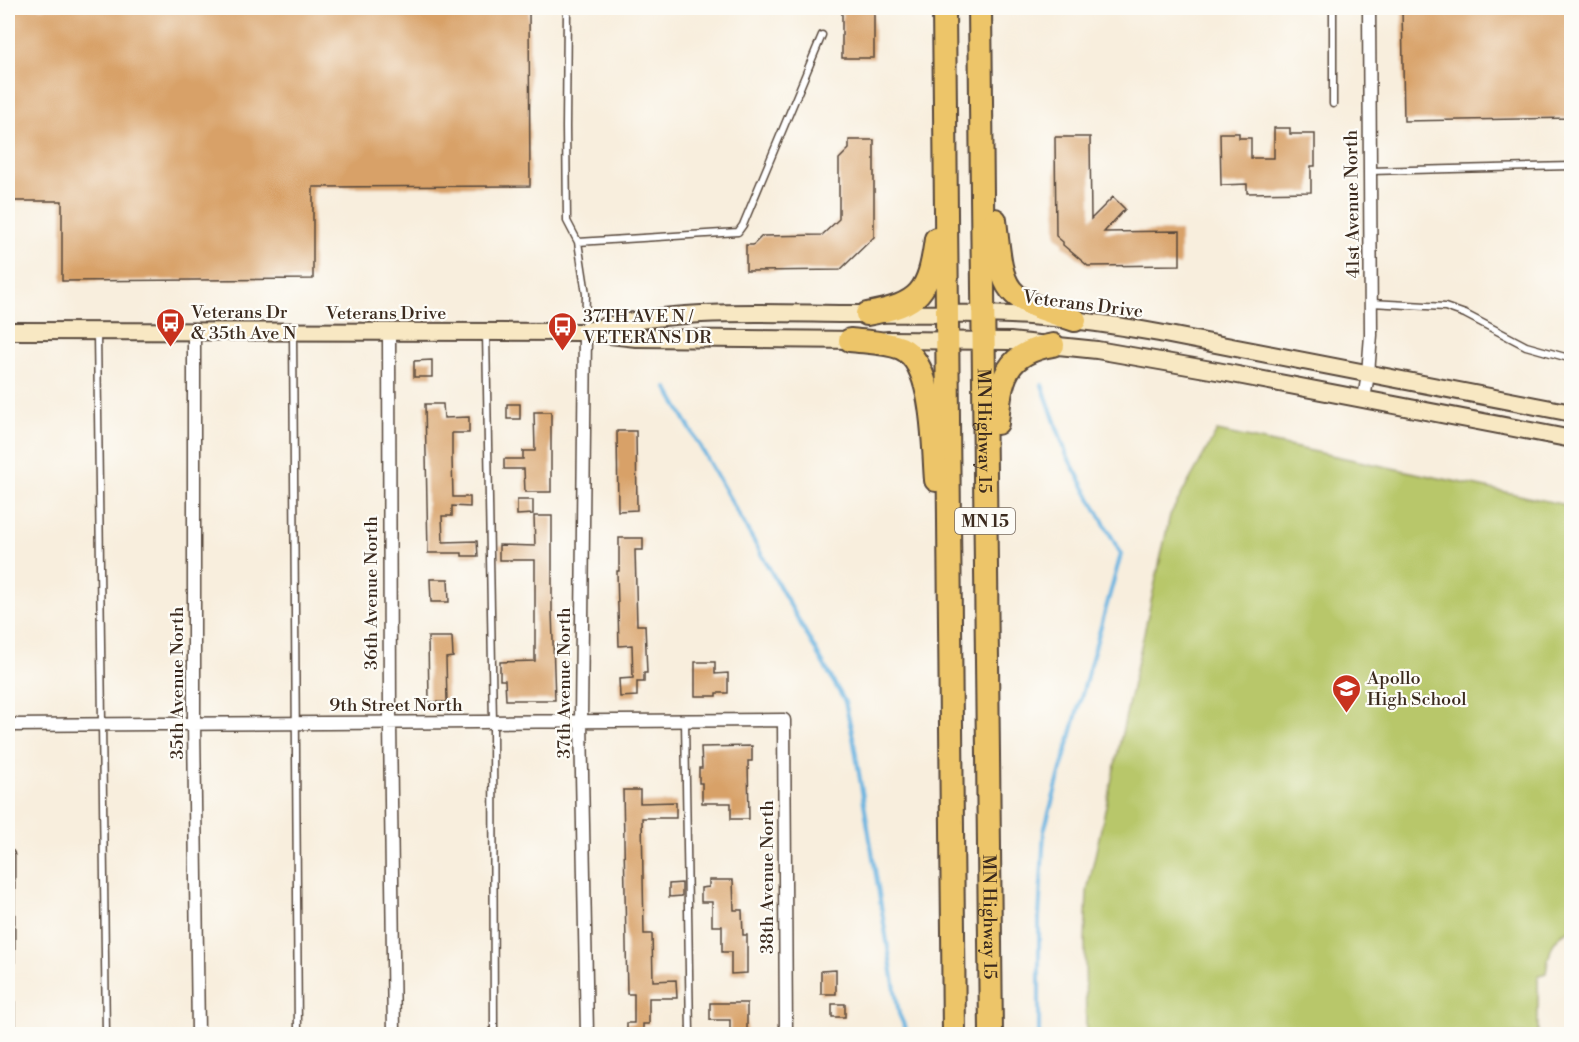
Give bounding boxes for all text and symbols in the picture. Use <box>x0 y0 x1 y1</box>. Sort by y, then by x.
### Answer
street label: 41st Avenue North <box>1340 129 1365 278</box>
street label: Veterans Drive <box>1021 286 1144 323</box>
place label: Veterans Dr & 35th Ave N <box>190 301 297 345</box>
street label: Veterans Drive <box>325 302 446 325</box>
place label: 37TH AVE N / VETERANS DR <box>582 305 712 349</box>
bus stop icon: Veterans Dr & 35th Ave N <box>154 306 186 348</box>
bus stop icon: 37TH AVE N / VETERANS DR <box>546 310 578 352</box>
street label: MN Highway 15 <box>972 368 996 494</box>
road number: MN 15 <box>955 508 1015 534</box>
street label: 36th Avenue North <box>360 516 383 670</box>
street label: 35th Avenue North <box>166 606 189 759</box>
street label: 37th Avenue North <box>553 607 576 759</box>
place label: Apollo High School <box>1366 667 1467 711</box>
school or university icon: Apollo High School <box>1330 672 1362 714</box>
street label: 9th Street North <box>329 694 463 717</box>
street label: 38th Avenue North <box>756 800 779 954</box>
street label: MN Highway 15 <box>977 854 1001 980</box>

